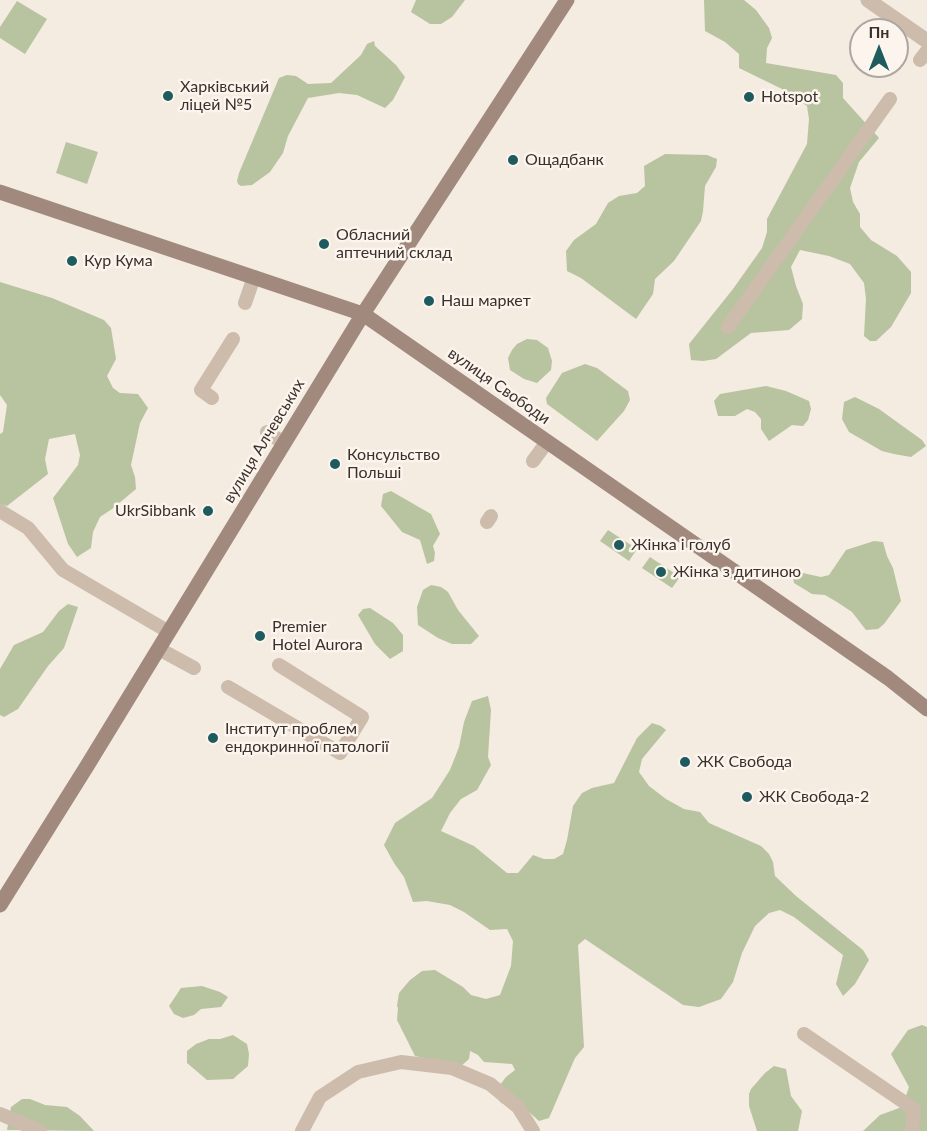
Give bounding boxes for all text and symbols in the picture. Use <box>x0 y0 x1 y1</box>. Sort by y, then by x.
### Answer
north arrow <box>849 18 909 78</box>
text: Пн <box>869 22 889 41</box>
place label: Харківський ліцей №5 <box>180 77 269 115</box>
place label: Hotspot <box>761 87 818 107</box>
marker: Харківський ліцей №5 <box>161 89 175 103</box>
marker: Hotspot <box>742 90 756 104</box>
place label: Ощадбанк <box>525 150 604 170</box>
marker: Ощадбанк <box>506 153 520 167</box>
place label: Обласний аптечний склад <box>336 225 452 263</box>
marker: Обласний аптечний склад <box>317 237 331 251</box>
place label: Кур Кума <box>84 251 153 271</box>
marker: Кур Кума <box>65 254 79 268</box>
place label: Наш маркет <box>441 291 531 311</box>
marker: Наш маркет <box>422 294 436 308</box>
street label: вулиця Свободи <box>444 344 554 428</box>
street label: вулиця Алчевських <box>219 376 309 506</box>
place label: Консульство Польші <box>347 445 440 483</box>
marker: Консульство Польші <box>328 457 342 471</box>
place label: UkrSibbank <box>115 501 196 521</box>
marker: UkrSibbank <box>201 504 215 518</box>
place label: Жінка і голуб <box>631 535 731 555</box>
marker: Жінка і голуб <box>612 538 626 552</box>
place label: Жінка з дитиною <box>673 562 801 582</box>
marker: Жінка з дитиною <box>654 565 668 579</box>
place label: Premier Hotel Aurora <box>272 617 363 655</box>
marker: Premier Hotel Aurora <box>253 629 267 643</box>
place label: Інститут проблем ендокринної патології <box>225 719 389 757</box>
marker: Інститут проблем ендокринної патології <box>206 731 220 745</box>
place label: ЖК Свобода <box>697 752 792 772</box>
marker: ЖК Свобода <box>678 755 692 769</box>
place label: ЖК Свобода-2 <box>759 787 869 807</box>
marker: ЖК Свобода-2 <box>740 790 754 804</box>

